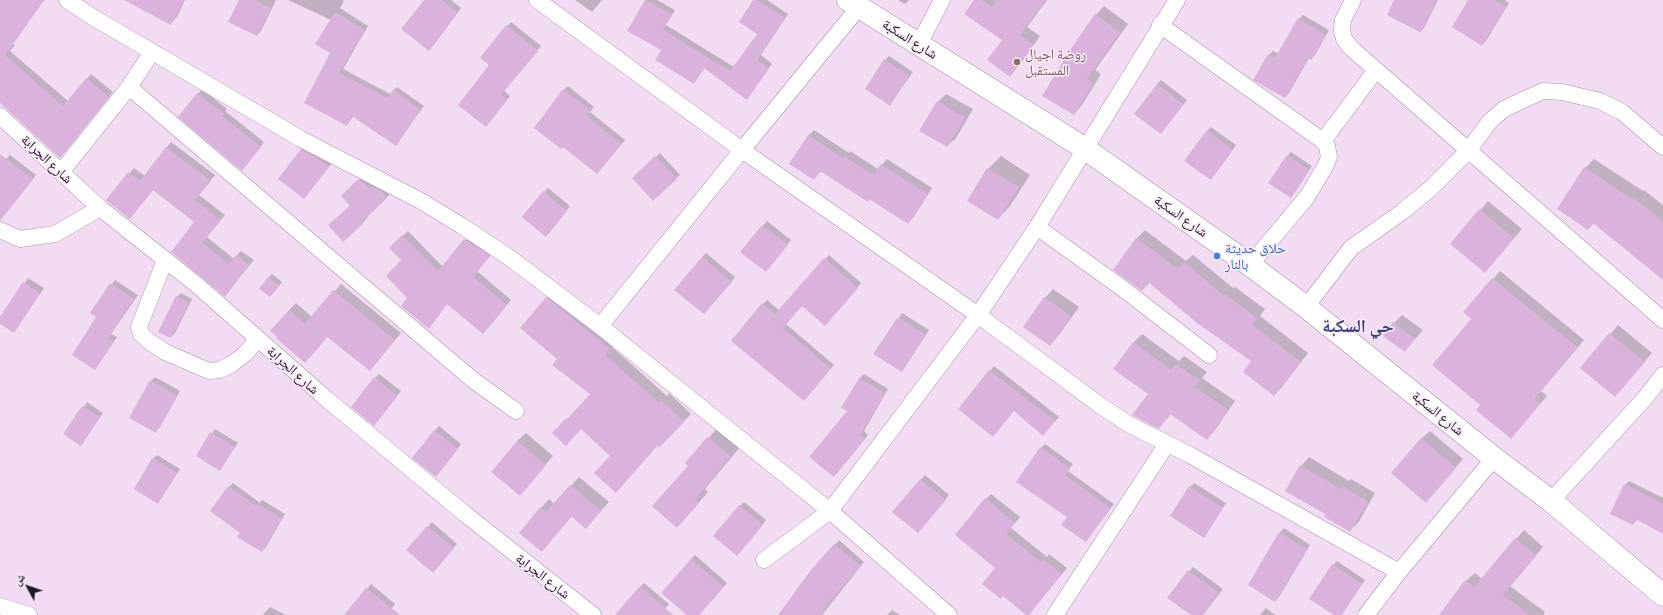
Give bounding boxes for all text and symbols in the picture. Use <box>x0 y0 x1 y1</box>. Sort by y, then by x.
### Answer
street label: شارع السكبة <box>879 15 941 63</box>
place label: روضة اجيال المستقبل <box>1025 46 1086 78</box>
marker: روضة اجيال المستقبل <box>1012 57 1022 67</box>
street label: شارع الجرابة <box>18 131 76 187</box>
street label: شارع السكبة <box>1151 191 1211 241</box>
place label: حلاق حديثة بالنار <box>1225 240 1286 272</box>
marker: حلاق حديثة بالنار <box>1212 251 1222 261</box>
district label: حي السكبة <box>1322 315 1394 337</box>
street label: شارع الجرابة <box>264 342 322 398</box>
street label: شارع السكبة <box>1409 387 1467 439</box>
street label: شارع الجرابة <box>513 550 573 602</box>
north arrow <box>8 567 48 607</box>
text: ش <box>10 570 27 588</box>

